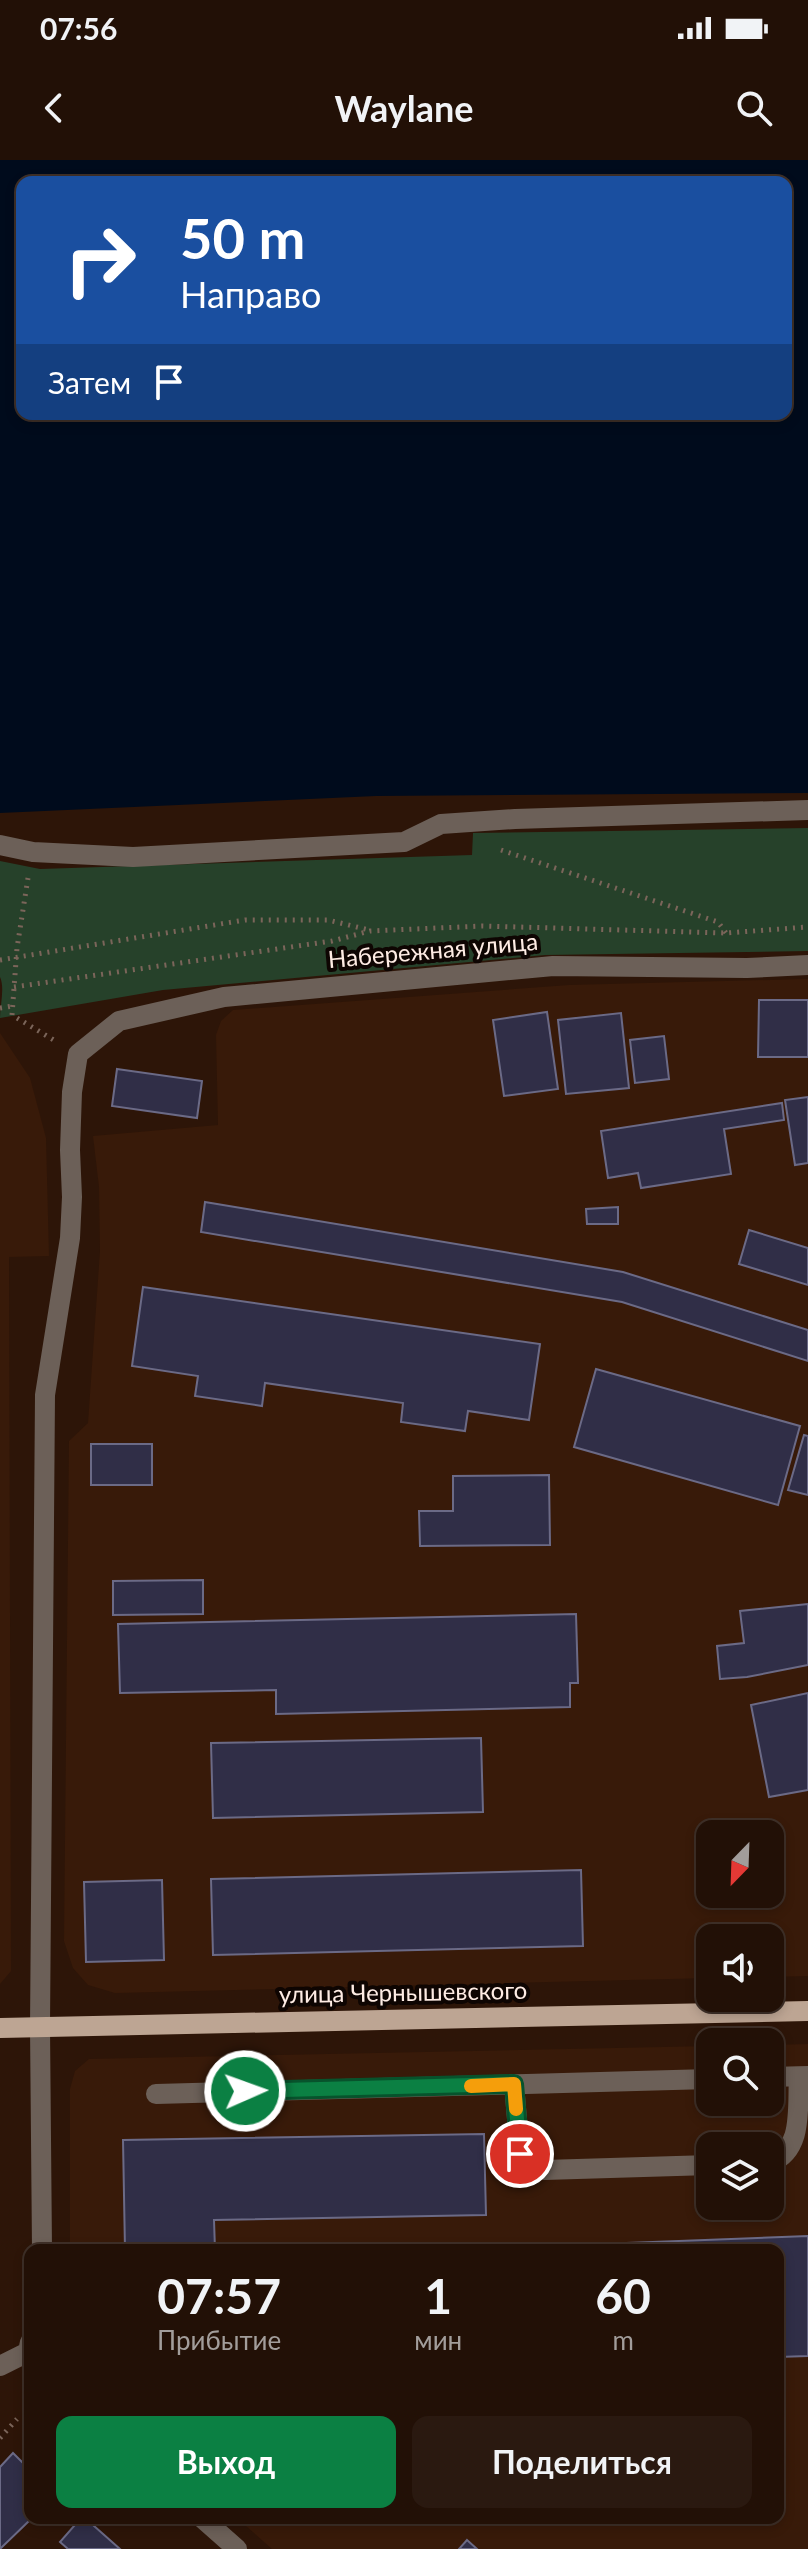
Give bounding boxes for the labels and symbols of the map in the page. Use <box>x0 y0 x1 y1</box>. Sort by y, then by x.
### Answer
street label: Набережная улица <box>327 926 539 973</box>
north arrow <box>696 1820 784 1908</box>
street label: улица Чернышевского <box>279 1975 527 2008</box>
position arrow <box>203 2049 287 2133</box>
pin <box>486 2120 554 2188</box>

